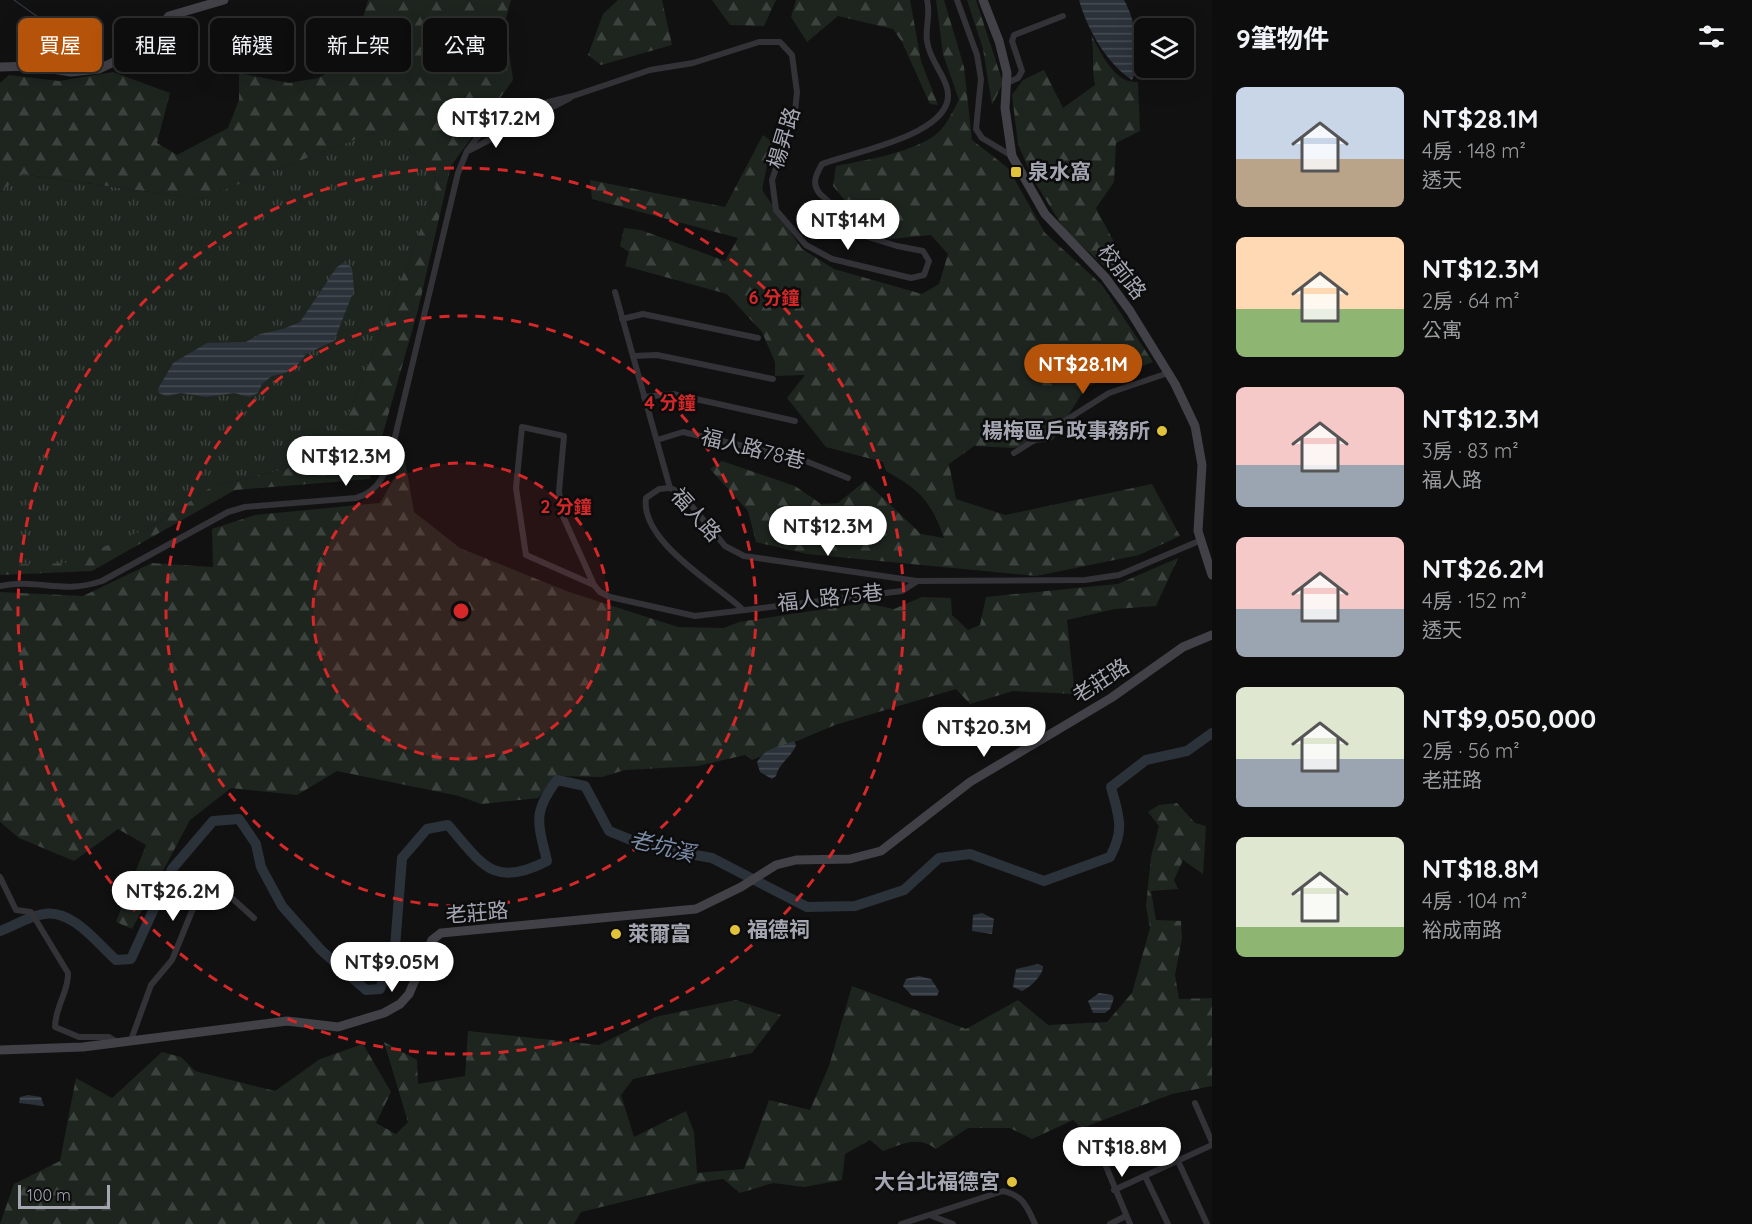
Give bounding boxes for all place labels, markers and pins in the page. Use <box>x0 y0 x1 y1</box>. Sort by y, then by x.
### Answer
pin: NT$17.2M <box>434 98 558 149</box>
place label: 泉水窩 <box>1028 158 1091 184</box>
marker: 泉水窩 <box>1009 165 1023 179</box>
pin: NT$14M <box>799 200 897 251</box>
pin: NT$28.1M <box>1021 344 1145 395</box>
place label: 楊梅區戶政事務所 <box>982 417 1150 443</box>
marker: 楊梅區戶政事務所 <box>1155 424 1169 438</box>
pin: NT$12.3M <box>284 436 408 487</box>
pin: NT$12.3M <box>766 506 890 557</box>
centre of rings <box>451 601 471 621</box>
pin: NT$20.3M <box>922 707 1046 758</box>
pin: NT$26.2M <box>111 871 235 922</box>
place label: 福德祠 <box>747 916 810 942</box>
place label: 萊爾富 <box>628 920 691 946</box>
marker: 福德祠 <box>728 923 742 937</box>
marker: 萊爾富 <box>609 927 623 941</box>
pin: NT$9.05M <box>330 942 454 993</box>
pin: NT$18.8M <box>1060 1127 1184 1178</box>
place label: 大台北福德宮 <box>874 1168 1000 1194</box>
marker: 大台北福德宮 <box>1005 1175 1019 1189</box>

